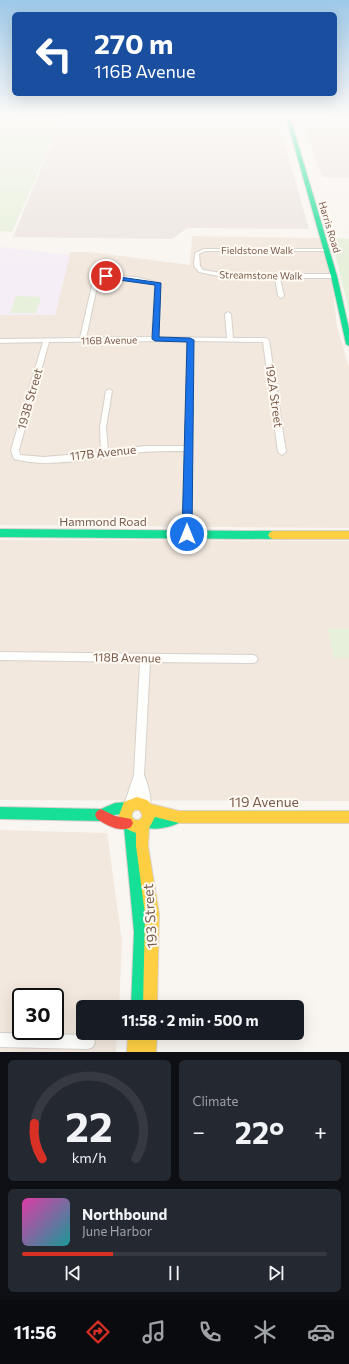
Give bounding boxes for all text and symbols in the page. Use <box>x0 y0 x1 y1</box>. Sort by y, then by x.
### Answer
text: 270 m <box>94 26 173 60</box>
icon: left <box>28 28 80 80</box>
text: 116B Avenue <box>94 60 195 82</box>
street label: Harris Road <box>316 200 344 254</box>
street label: Fieldstone Walk <box>221 244 294 256</box>
pin <box>89 259 123 293</box>
icon: arrive <box>95 265 117 287</box>
street label: Streamstone Walk <box>219 268 303 282</box>
street label: 116B Avenue <box>81 334 137 346</box>
street label: 192A Street <box>264 363 286 428</box>
street label: 193B Street <box>14 366 44 431</box>
street label: 117B Avenue <box>69 442 137 462</box>
position arrow <box>166 513 208 555</box>
street label: Hammond Road <box>59 514 147 528</box>
street label: 118B Avenue <box>93 649 161 665</box>
street label: 119 Avenue <box>229 793 299 810</box>
street label: 193 Street <box>139 883 160 949</box>
speed limit sign: 30 <box>12 988 64 1040</box>
text: 11:58 · 2 min · 500 m <box>122 1011 258 1029</box>
text: Climate <box>193 1093 238 1109</box>
text: 22 <box>66 1099 113 1150</box>
text: 22° <box>235 1113 284 1150</box>
text: − <box>193 1118 205 1145</box>
text: + <box>314 1118 327 1145</box>
text: km/h <box>72 1147 107 1165</box>
text: Northbound <box>82 1205 167 1223</box>
text: June Harbor <box>82 1223 152 1239</box>
icon: previous <box>62 1262 84 1284</box>
icon: pause <box>163 1262 185 1284</box>
icon: next <box>265 1262 287 1284</box>
icon: directions <box>84 1318 112 1346</box>
icon: music <box>140 1318 168 1346</box>
icon: phone <box>196 1318 224 1346</box>
icon: climate <box>251 1318 279 1346</box>
icon: car <box>307 1318 335 1346</box>
text: 11:56 <box>14 1321 57 1343</box>

